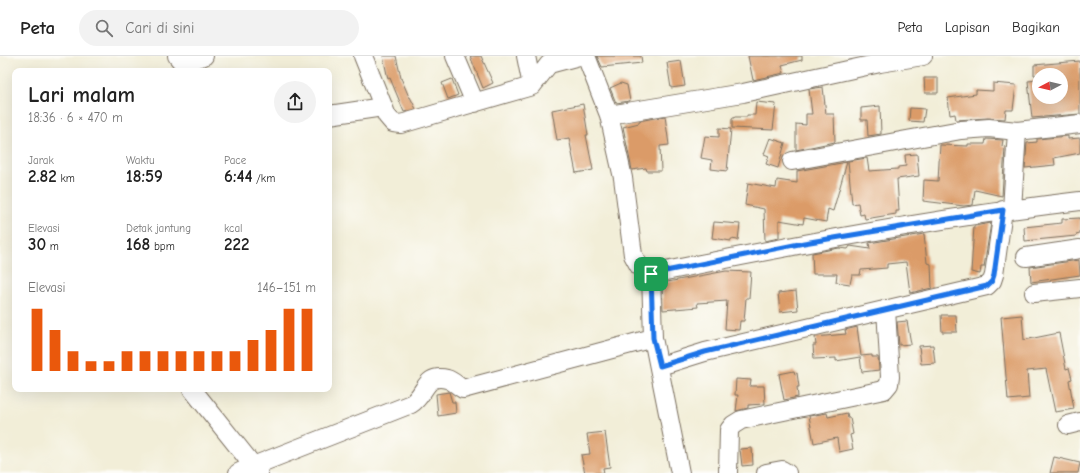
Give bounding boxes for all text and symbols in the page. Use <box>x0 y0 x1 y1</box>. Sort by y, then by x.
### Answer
search box <box>79 10 359 46</box>
text: Peta <box>20 17 55 39</box>
icon: search <box>93 17 115 39</box>
text: Cari di sini <box>125 19 194 37</box>
text: Peta <box>898 19 923 36</box>
text: Lapisan <box>945 19 990 36</box>
text: Bagikan <box>1012 19 1060 36</box>
north arrow <box>1032 68 1068 104</box>
map controls <box>1032 68 1068 104</box>
button: share <box>274 81 316 123</box>
text: Lari malam <box>28 82 135 108</box>
text: 18:36 · 6 × 470 m <box>28 110 123 125</box>
text: Jarak <box>28 154 54 167</box>
text: Waktu <box>126 154 155 167</box>
text: Pace <box>224 154 246 167</box>
text: 2.82 <box>28 167 57 186</box>
text: 18:59 <box>126 167 163 186</box>
text: 6:44 <box>224 167 252 186</box>
text: km <box>57 172 75 185</box>
text: /km <box>252 172 275 185</box>
text: Elevasi <box>28 222 60 235</box>
text: Detak jantung <box>126 222 191 235</box>
text: kcal <box>224 222 242 235</box>
text: 30 <box>28 235 46 254</box>
text: 168 <box>126 235 150 254</box>
text: 222 <box>224 235 249 254</box>
text: m <box>46 240 59 253</box>
text: bpm <box>150 240 175 253</box>
pin <box>634 257 668 291</box>
icon: arrive <box>640 263 662 285</box>
text: Elevasi <box>28 280 65 295</box>
text: 146–151 m <box>257 280 316 295</box>

